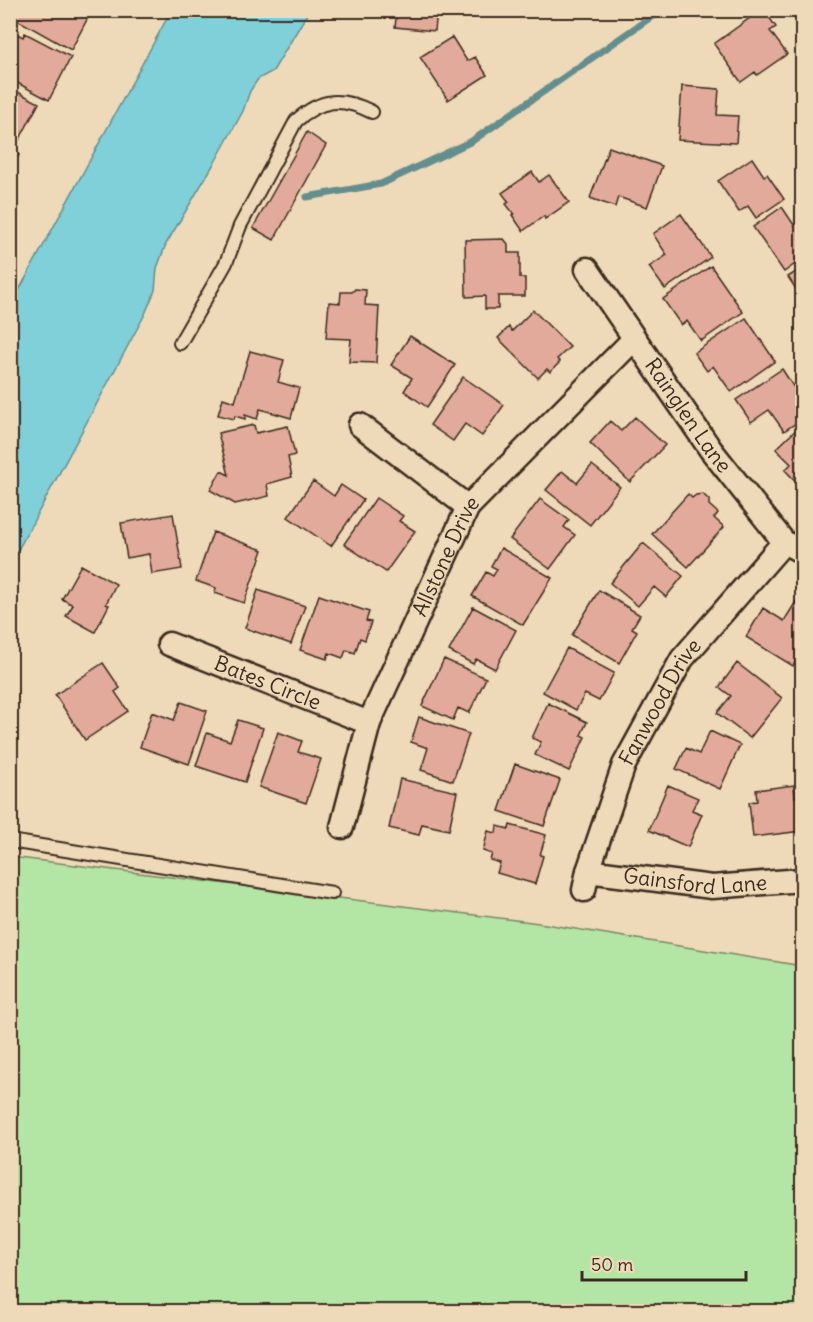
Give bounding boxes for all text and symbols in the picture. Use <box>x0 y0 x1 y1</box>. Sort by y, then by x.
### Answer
street label: Rainglen Lane <box>639 353 738 478</box>
street label: Allstone Drive <box>406 490 485 620</box>
street label: Fanwood Drive <box>612 633 707 770</box>
street label: Bates Circle <box>211 649 325 716</box>
street label: Gainsford Lane <box>622 862 768 900</box>
scale bar <box>582 1244 746 1282</box>
text: 50 m <box>591 1253 633 1276</box>

